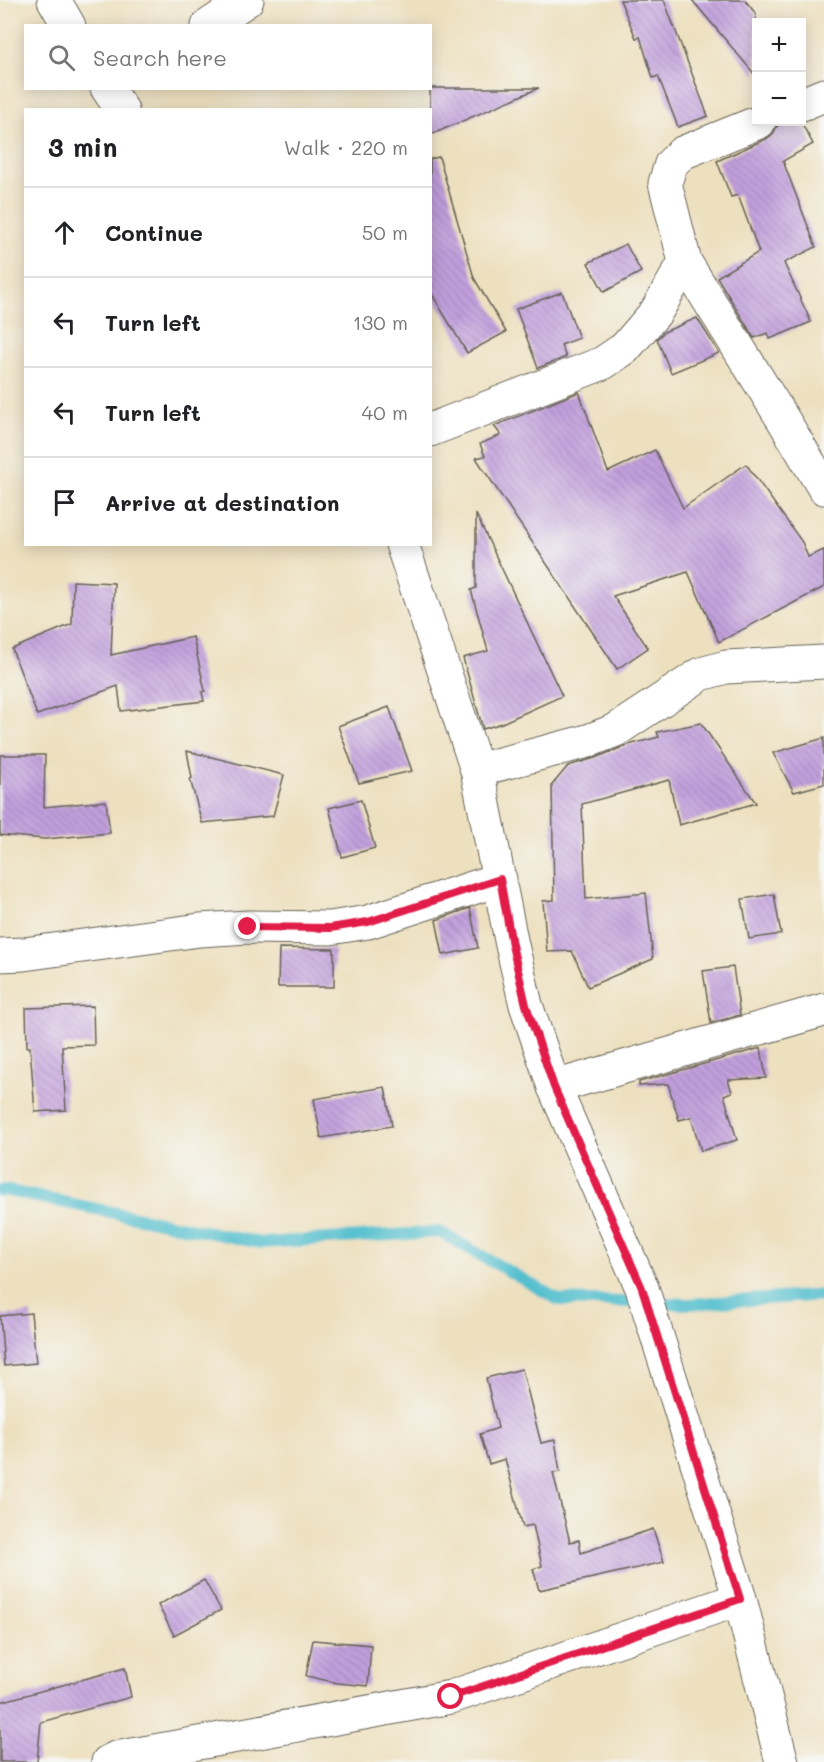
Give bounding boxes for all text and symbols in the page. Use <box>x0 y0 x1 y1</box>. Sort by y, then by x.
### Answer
map controls <box>752 18 806 126</box>
button: + <box>752 18 806 72</box>
search box <box>24 24 432 90</box>
icon: search <box>45 41 78 74</box>
text: Search here <box>93 43 227 72</box>
button: − <box>752 72 806 126</box>
text: 3 min <box>48 130 117 164</box>
text: Walk · 220 m <box>284 134 408 160</box>
icon: ahead <box>48 216 81 249</box>
text: Continue <box>105 218 203 247</box>
text: 50 m <box>362 219 408 245</box>
icon: left <box>48 306 81 339</box>
text: Turn left <box>105 308 201 337</box>
text: 130 m <box>353 309 408 335</box>
icon: left <box>48 396 81 429</box>
text: Turn left <box>105 398 201 427</box>
text: 40 m <box>362 399 408 425</box>
icon: arrive <box>48 486 81 519</box>
text: Arrive at destination <box>105 488 340 517</box>
route end <box>234 913 260 939</box>
route start <box>437 1683 463 1709</box>

